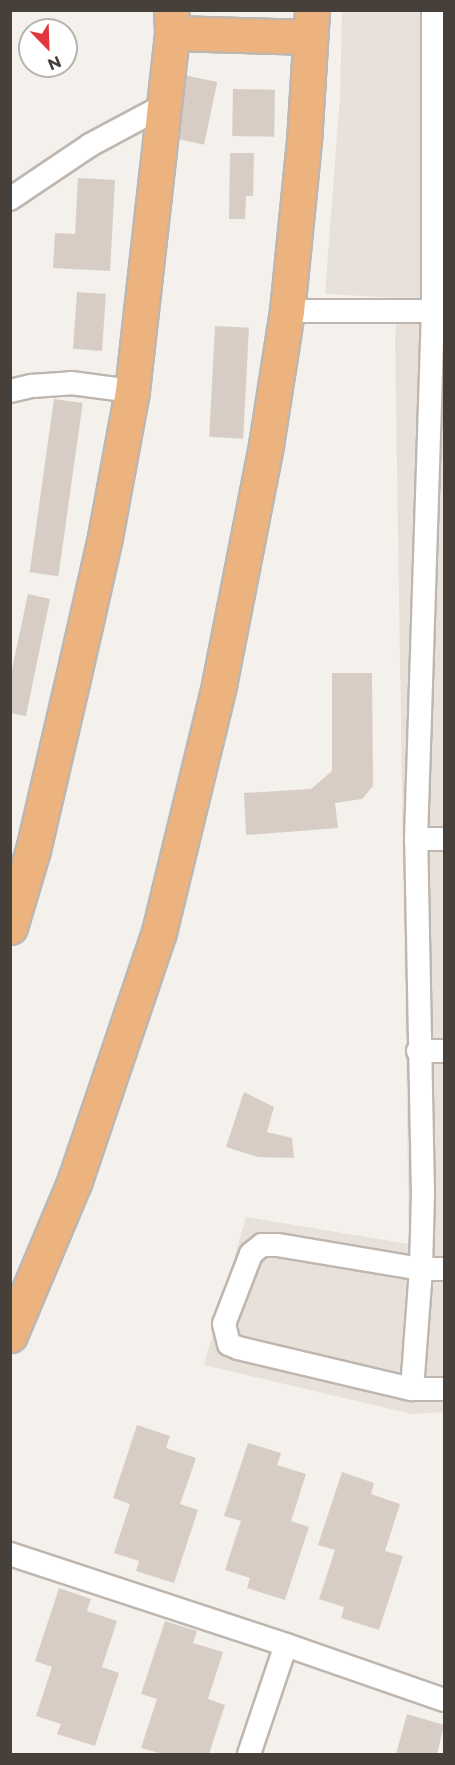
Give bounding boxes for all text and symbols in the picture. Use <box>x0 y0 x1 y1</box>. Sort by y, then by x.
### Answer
north arrow <box>18 18 78 78</box>
text: N <box>45 52 64 74</box>

